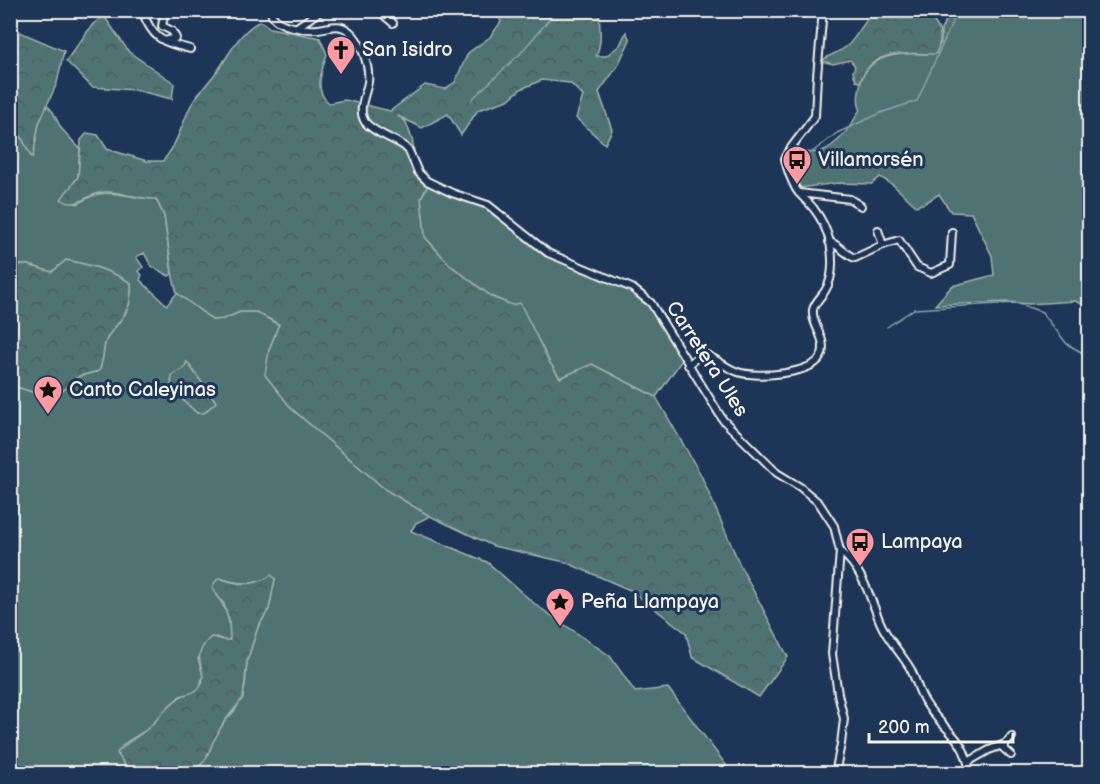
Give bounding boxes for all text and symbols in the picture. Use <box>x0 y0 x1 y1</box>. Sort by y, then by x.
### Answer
church icon: San Isidro <box>325 34 357 76</box>
place label: San Isidro <box>362 38 453 62</box>
bus stop icon: Villamorsén <box>781 144 813 186</box>
place label: Villamorsén <box>818 148 923 172</box>
street label: Carretera Ules <box>661 297 753 421</box>
place icon: Canto Caleyinas <box>32 374 64 416</box>
place label: Canto Caleyinas <box>69 378 216 402</box>
bus stop icon: Lampaya <box>844 526 876 568</box>
place label: Lampaya <box>881 530 963 554</box>
place icon: Peña Llampaya <box>544 586 576 628</box>
place label: Peña Llampaya <box>581 590 719 614</box>
scale bar <box>869 706 1013 744</box>
text: 200 m <box>878 717 930 738</box>

